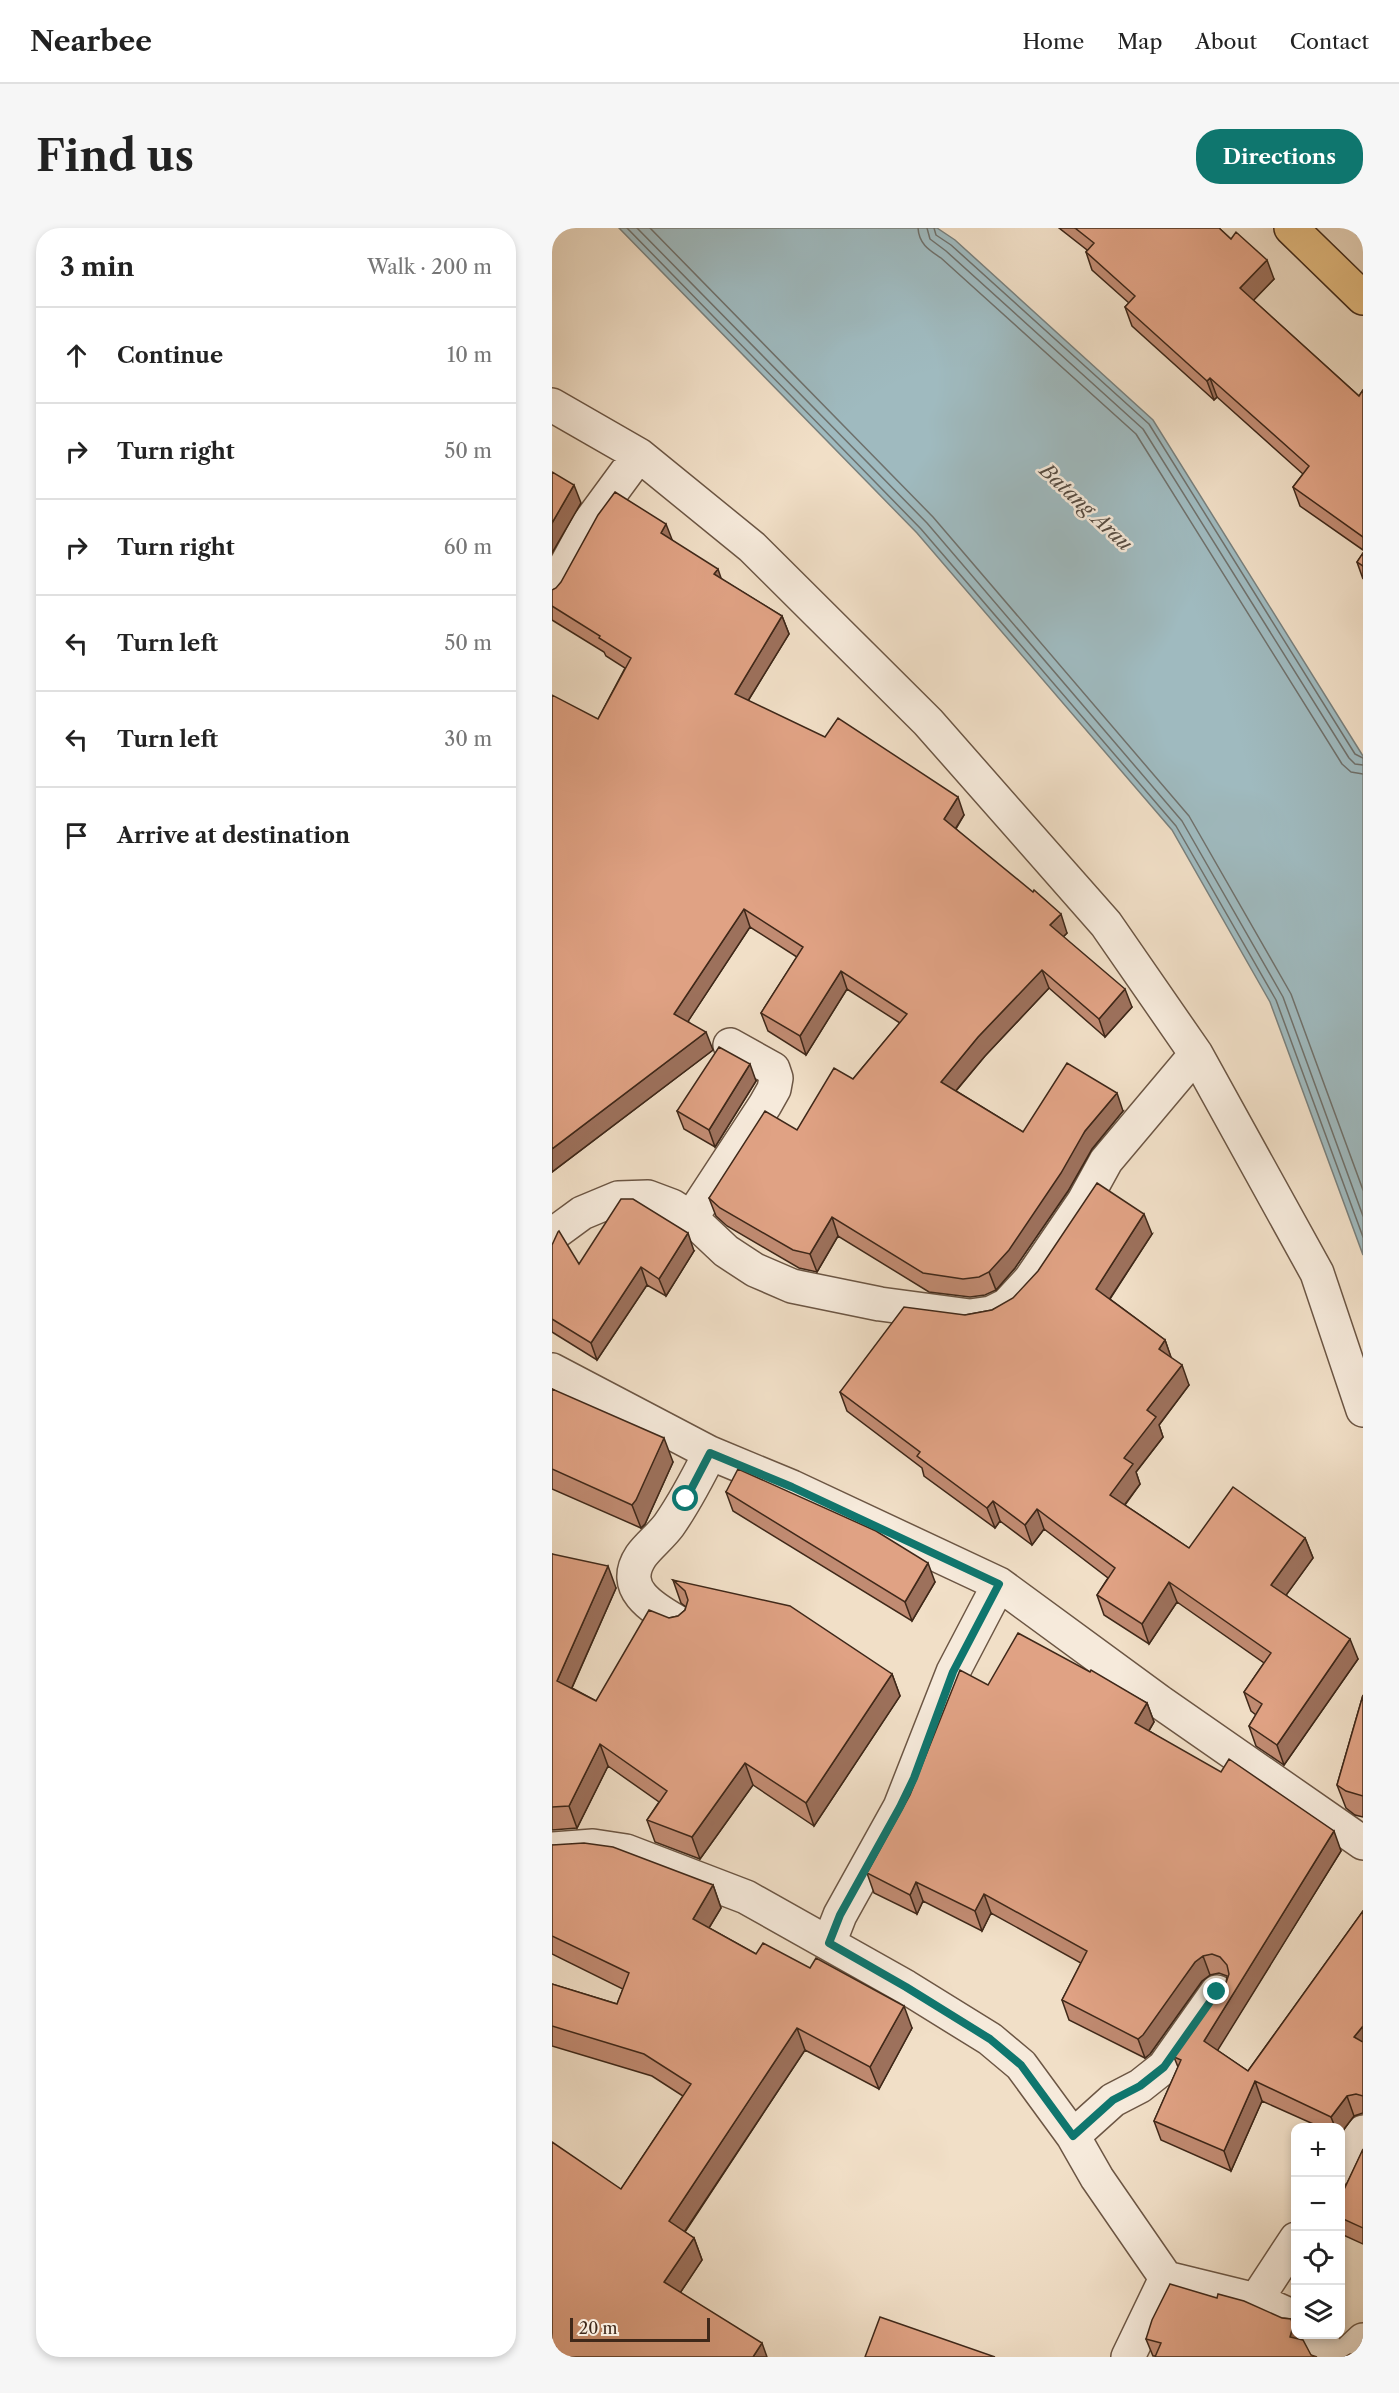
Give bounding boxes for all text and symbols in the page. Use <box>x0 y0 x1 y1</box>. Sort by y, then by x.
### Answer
text: Nearbee <box>30 24 152 58</box>
text: Home <box>1023 29 1084 54</box>
text: Map <box>1117 29 1162 54</box>
text: About <box>1195 29 1257 54</box>
text: Contact <box>1290 29 1369 54</box>
button: Directions <box>1196 129 1363 184</box>
text: Find us <box>36 130 194 182</box>
text: 3 min <box>60 251 134 283</box>
text: Walk · 200 m <box>367 255 492 279</box>
icon: ahead <box>60 339 93 372</box>
text: Continue <box>117 342 223 369</box>
text: 10 m <box>447 343 492 367</box>
icon: right <box>60 435 93 468</box>
text: Turn right <box>117 438 235 465</box>
text: 50 m <box>445 439 492 463</box>
water label: Batang Arau <box>1034 457 1137 556</box>
icon: right <box>60 531 93 564</box>
text: Turn right <box>117 534 235 561</box>
text: 60 m <box>444 535 492 559</box>
icon: left <box>60 627 93 660</box>
text: Turn left <box>117 630 218 657</box>
text: 50 m <box>445 631 492 655</box>
icon: left <box>60 723 93 756</box>
text: Turn left <box>117 726 218 753</box>
text: 30 m <box>444 727 492 751</box>
icon: arrive <box>60 819 93 852</box>
text: Arrive at destination <box>117 822 350 849</box>
route start <box>672 1485 698 1511</box>
route end <box>1203 1978 1229 2004</box>
map controls <box>1291 2123 1345 2339</box>
button: + <box>1291 2123 1345 2177</box>
button: − <box>1291 2177 1345 2231</box>
button: locate <box>1291 2231 1345 2285</box>
button: layers <box>1291 2285 1345 2339</box>
scale bar <box>570 2315 710 2342</box>
text: 20 m <box>579 2318 618 2338</box>

